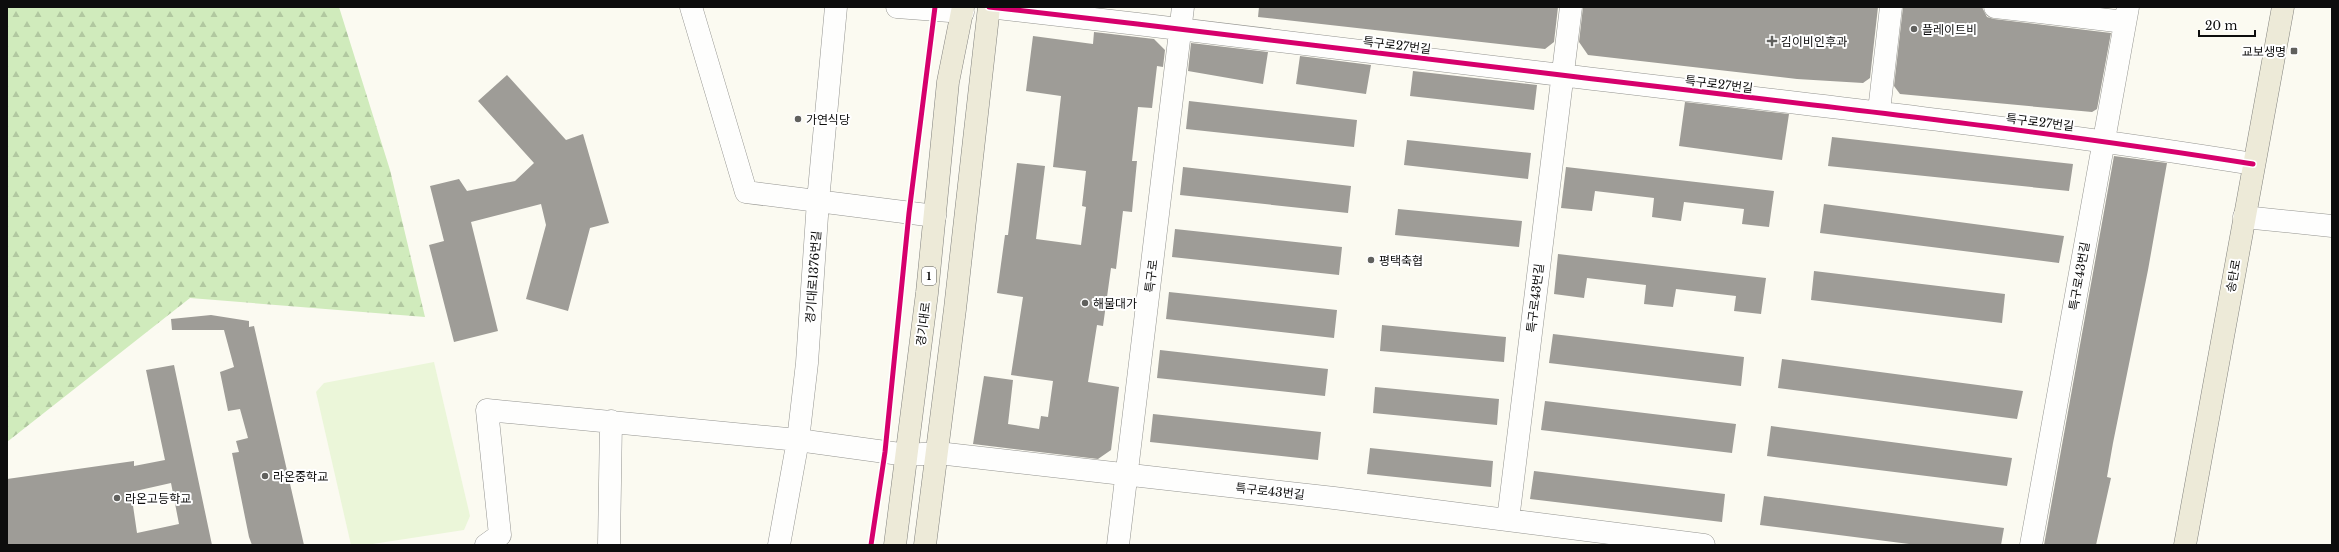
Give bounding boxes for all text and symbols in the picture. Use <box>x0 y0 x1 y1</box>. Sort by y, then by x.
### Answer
scale bar <box>2199 12 2255 38</box>
text: 20 m <box>2205 18 2237 33</box>
place label: 플레이트비 <box>1922 22 1977 37</box>
marker: 플레이트비 <box>1909 24 1919 34</box>
street label: 특구로27번길 <box>1362 33 1432 57</box>
place label: 김이비인후과 <box>1781 34 1847 49</box>
marker: 김이비인후과 <box>1766 35 1778 47</box>
place label: 교보생명 <box>2242 44 2286 59</box>
marker: 교보생명 <box>2289 46 2299 56</box>
street label: 특구로27번길 <box>1684 72 1754 96</box>
street label: 특구로27번길 <box>2005 110 2075 134</box>
place label: 가연식당 <box>806 112 850 127</box>
marker: 가연식당 <box>793 114 803 124</box>
street label: 경기대로1376번길 <box>802 230 824 324</box>
street label: 특구로43번길 <box>2066 240 2092 312</box>
place label: 평택축협 <box>1379 253 1423 268</box>
marker: 평택축협 <box>1366 255 1376 265</box>
street label: 송탄로 <box>2223 258 2243 294</box>
street label: 특구로 <box>1142 259 1160 293</box>
street label: 특구로43번길 <box>1523 263 1547 333</box>
road number: 1 <box>922 267 936 285</box>
place label: 해물대가 <box>1093 296 1137 311</box>
marker: 해물대가 <box>1080 298 1090 308</box>
street label: 경기대로 <box>913 301 933 347</box>
place label: 라온중학교 <box>273 469 328 484</box>
marker: 라온중학교 <box>260 471 270 481</box>
street label: 특구로43번길 <box>1235 480 1305 502</box>
place label: 라온고등학교 <box>125 491 191 506</box>
marker: 라온고등학교 <box>112 493 122 503</box>

